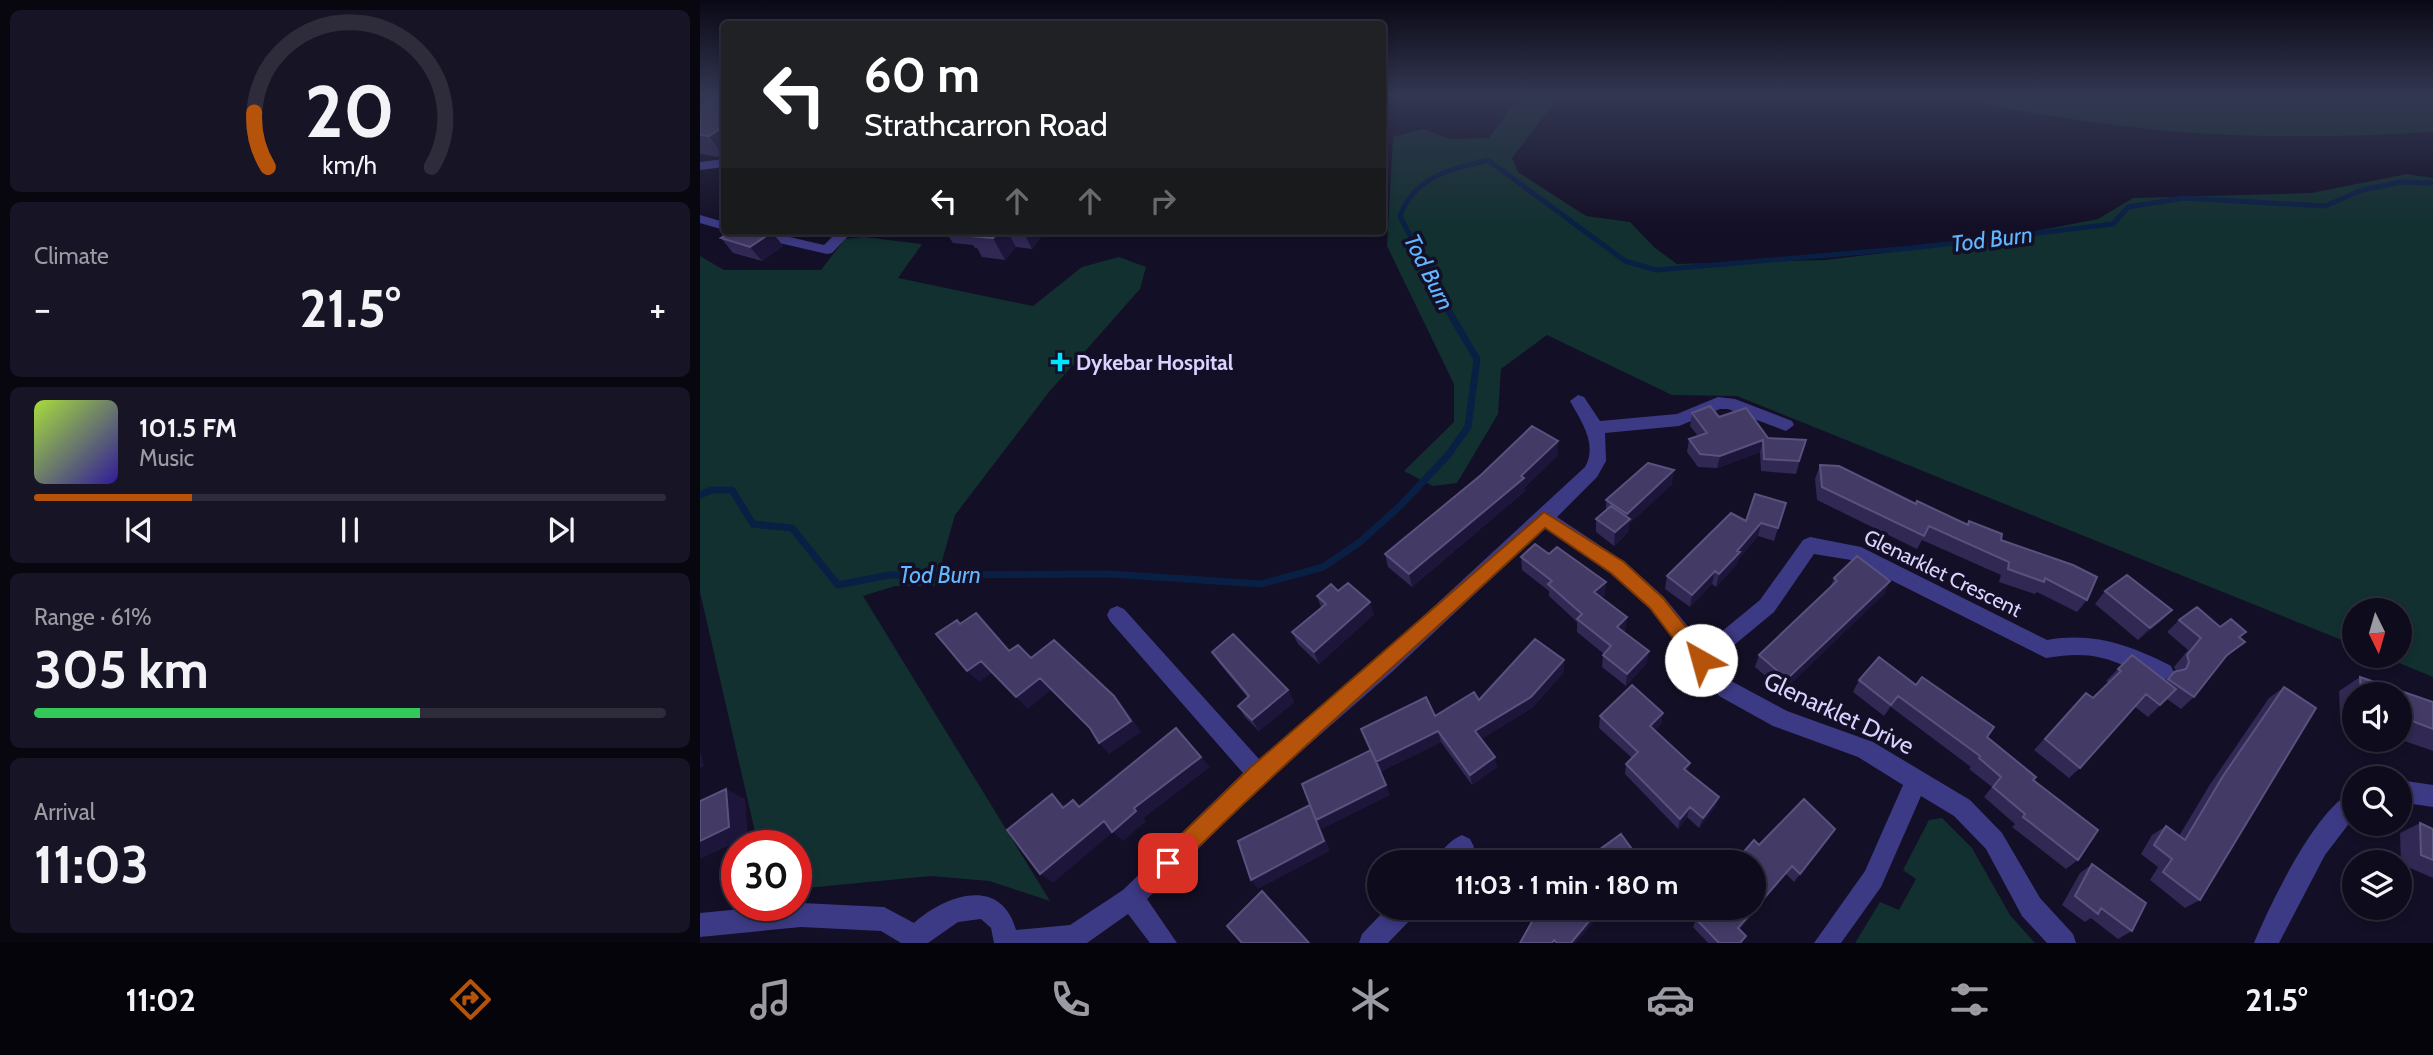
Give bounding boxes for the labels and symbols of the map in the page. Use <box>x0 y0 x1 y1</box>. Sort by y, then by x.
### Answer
water label: Tod Burn <box>1950 220 2034 258</box>
water label: Tod Burn <box>1398 229 1460 315</box>
place label: Dykebar Hospital <box>1076 350 1234 375</box>
marker: Dykebar Hospital <box>1050 352 1070 372</box>
street label: Glenarklet Crescent <box>1860 524 2026 622</box>
water label: Tod Burn <box>899 561 981 589</box>
north arrow <box>2342 598 2412 668</box>
position arrow <box>1664 623 1738 697</box>
street label: Glenarklet Drive <box>1759 666 1919 760</box>
speed limit sign: 30 <box>721 830 812 921</box>
pin <box>1138 833 1198 893</box>

